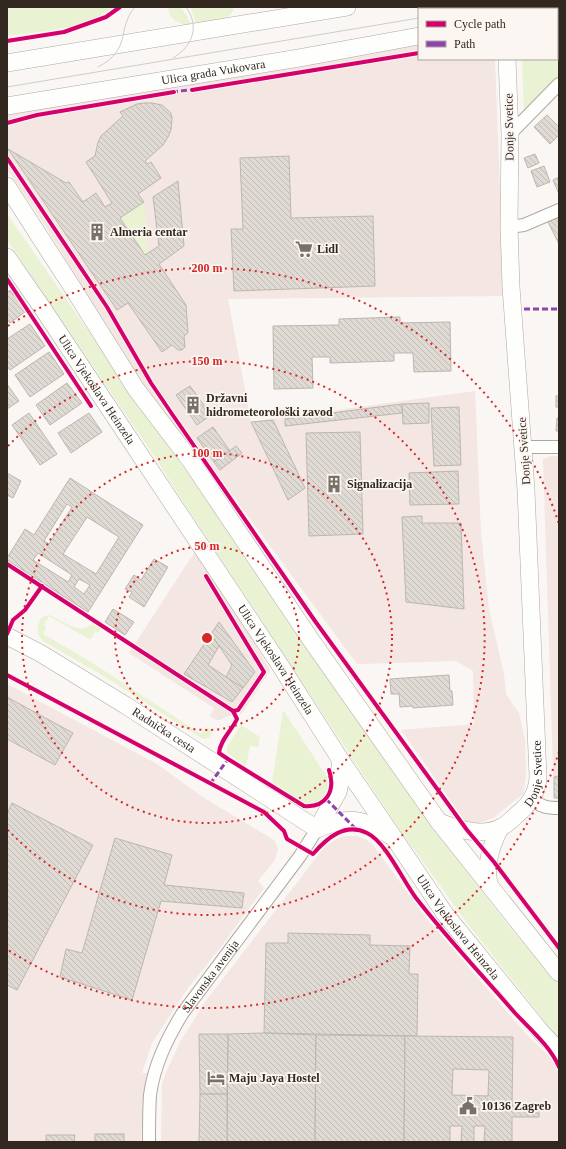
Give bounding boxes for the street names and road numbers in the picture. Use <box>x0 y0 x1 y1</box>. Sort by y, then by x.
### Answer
street label: Ulica grada Vukovara <box>160 57 267 88</box>
street label: Donje Svetice <box>501 93 517 161</box>
street label: Ulica Vjekoslava Heinzela <box>55 332 138 447</box>
street label: Donje Svetice <box>515 417 533 485</box>
street label: Ulica Vjekoslava Heinzela <box>235 602 317 718</box>
street label: Radnička cesta <box>130 705 199 756</box>
street label: Donje Svetice <box>521 740 545 810</box>
street label: Ulica Vjekoslava Heinzela <box>414 872 503 983</box>
street label: Slavonska avenija <box>179 937 242 1015</box>

